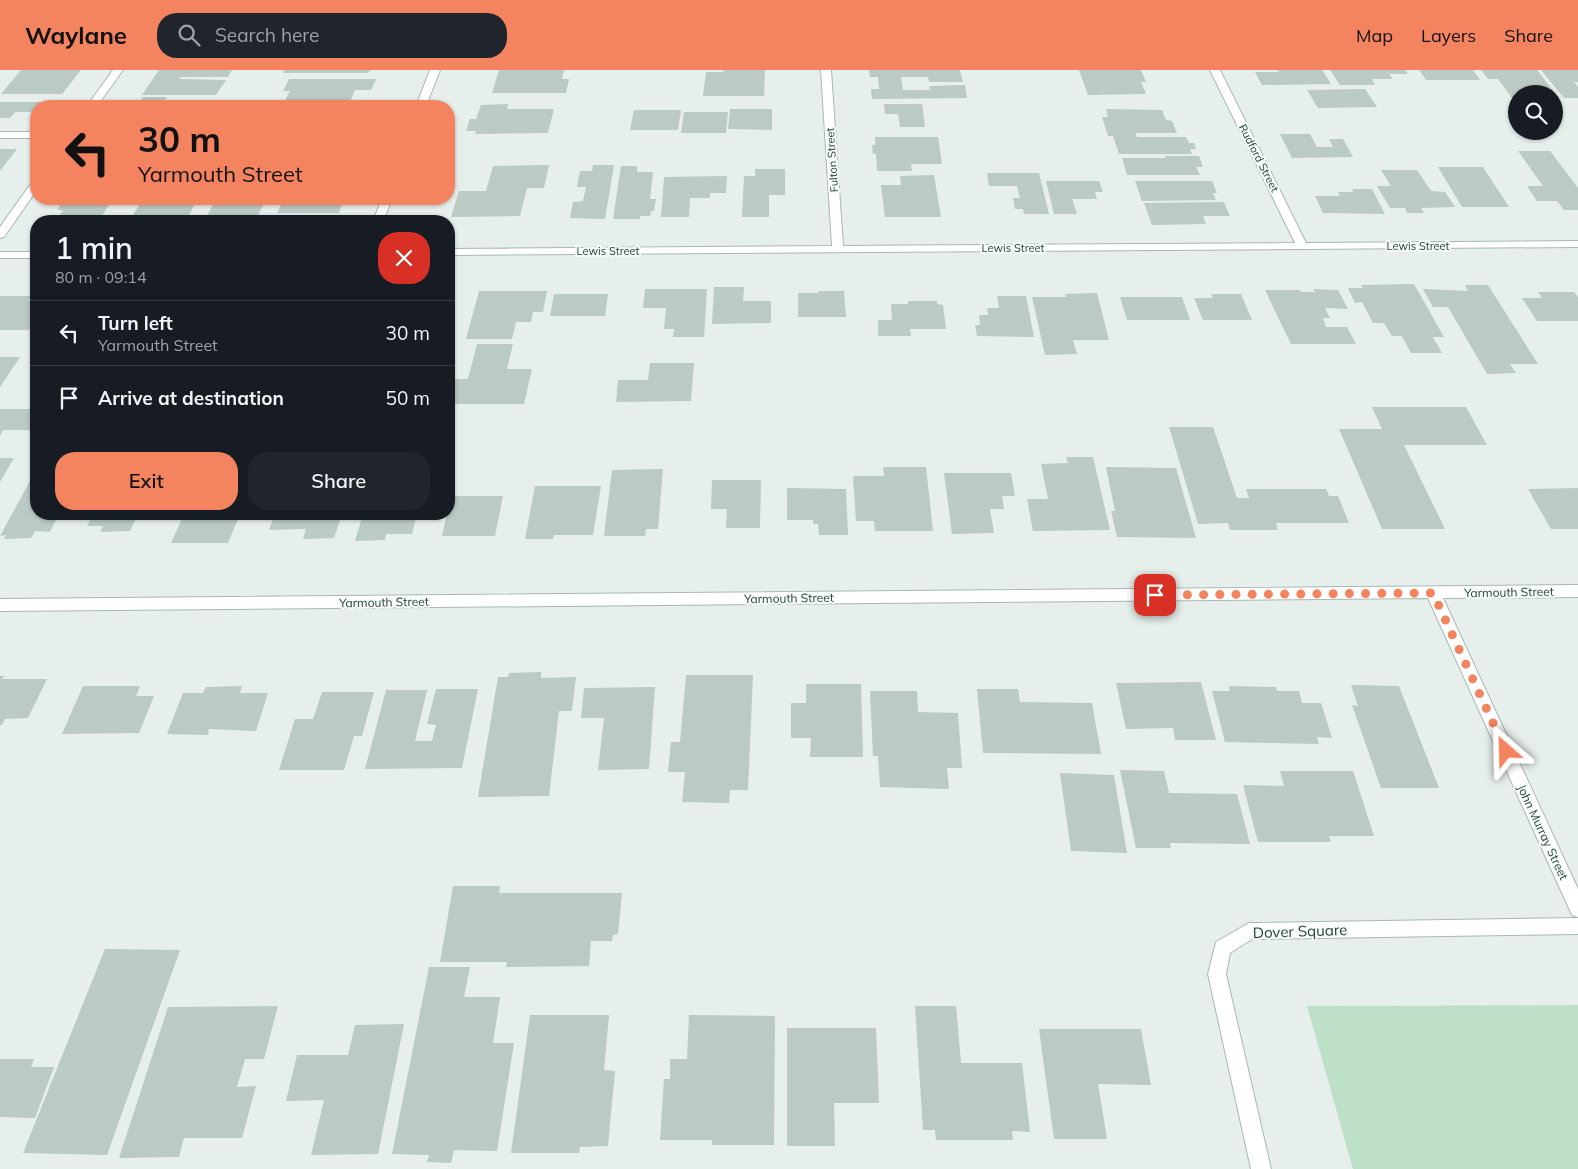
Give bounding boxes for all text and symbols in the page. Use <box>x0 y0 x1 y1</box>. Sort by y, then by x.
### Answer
search box <box>157 13 507 58</box>
text: Waylane <box>25 20 127 50</box>
icon: search <box>175 21 203 49</box>
text: Search here <box>215 23 319 47</box>
text: Map <box>1356 24 1393 47</box>
text: Layers <box>1421 24 1476 47</box>
text: Share <box>1504 24 1553 47</box>
map controls <box>1508 85 1563 140</box>
button: search <box>1508 85 1563 140</box>
text: 30 m <box>138 117 221 161</box>
icon: left <box>55 120 120 185</box>
street label: Rudford Street <box>1236 122 1282 194</box>
street label: Fulton Street <box>823 127 841 193</box>
text: Yarmouth Street <box>138 160 303 188</box>
text: 1 min <box>55 229 133 267</box>
button: close <box>378 232 430 284</box>
street label: Lewis Street <box>1387 239 1450 253</box>
street label: Lewis Street <box>982 241 1045 255</box>
street label: Lewis Street <box>577 244 640 258</box>
text: 80 m · 09:14 <box>55 267 147 287</box>
text: Turn left <box>98 311 173 335</box>
icon: left <box>55 319 83 347</box>
text: 30 m <box>386 321 430 345</box>
text: Yarmouth Street <box>98 335 218 355</box>
icon: arrive <box>55 384 83 412</box>
text: Arrive at destination <box>98 386 284 410</box>
text: 50 m <box>386 386 430 410</box>
button: Exit <box>55 452 238 510</box>
button: Share <box>248 452 430 510</box>
pin <box>1134 574 1176 616</box>
icon: arrive <box>1141 581 1169 609</box>
street label: Yarmouth Street <box>1463 584 1554 600</box>
street label: Yarmouth Street <box>743 590 834 606</box>
street label: Yarmouth Street <box>338 594 429 610</box>
position arrow <box>1479 724 1531 776</box>
street label: John Murray Street <box>1514 782 1572 882</box>
street label: Dover Square <box>1252 920 1348 942</box>

